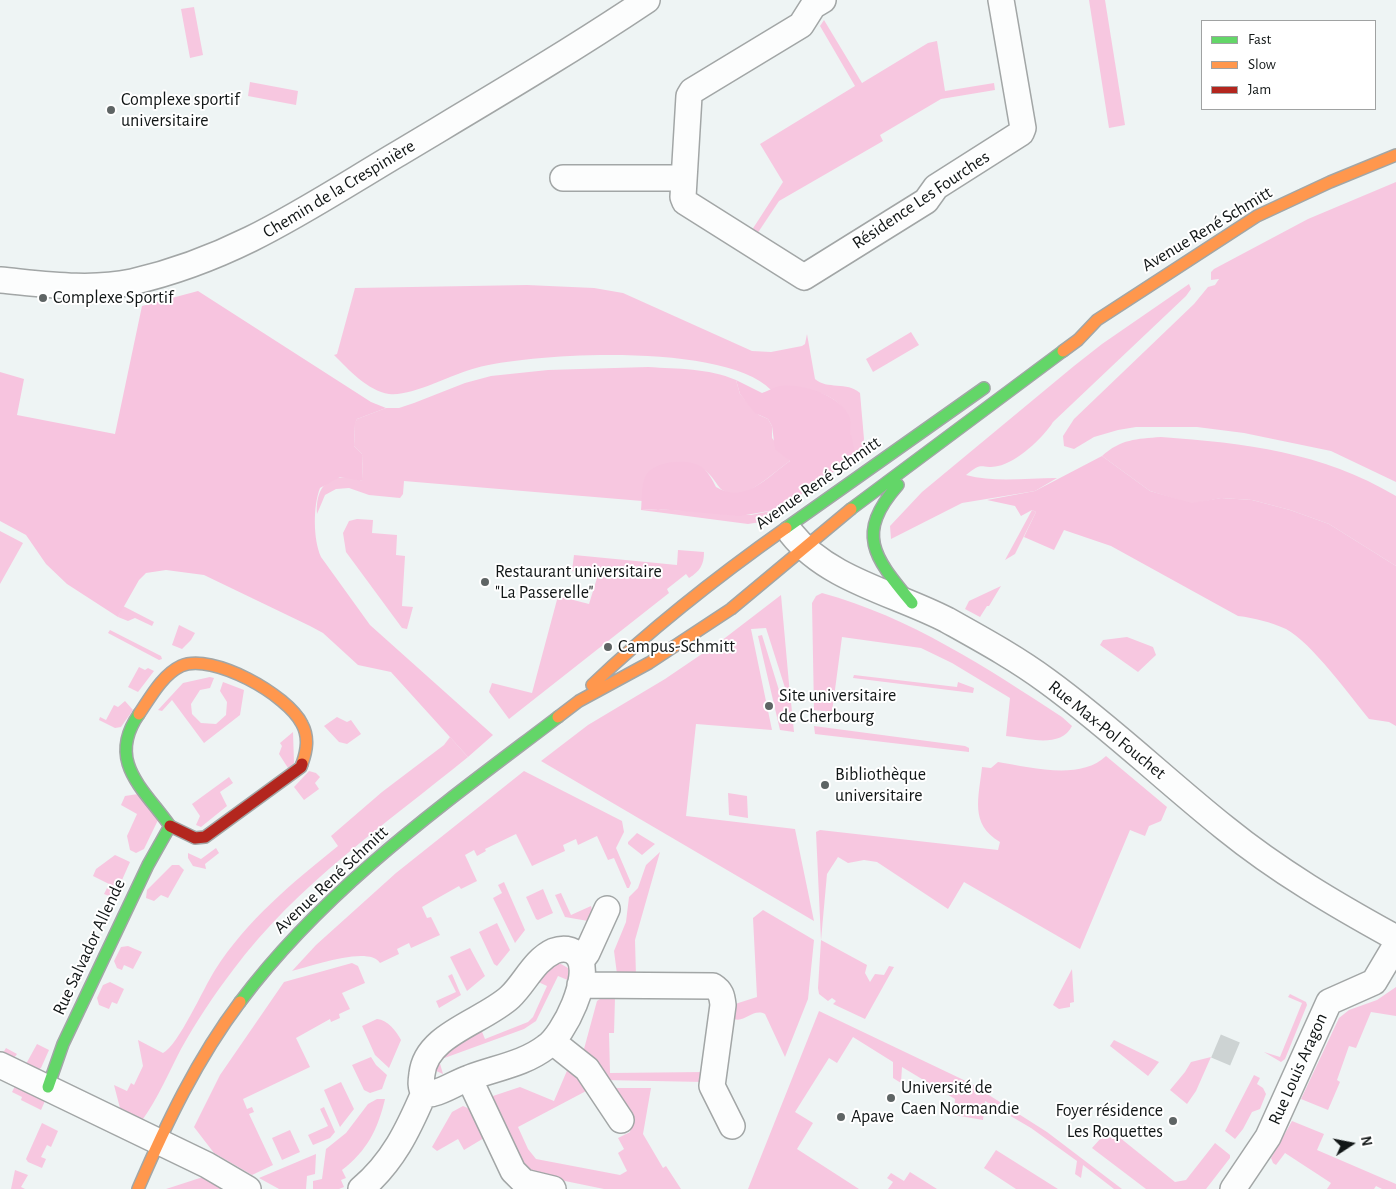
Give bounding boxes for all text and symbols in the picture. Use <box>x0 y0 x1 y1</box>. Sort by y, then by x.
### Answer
legend <box>1201 20 1376 110</box>
text: Fast <box>1248 32 1271 47</box>
text: Slow <box>1248 57 1276 72</box>
text: Jam <box>1248 82 1271 97</box>
place label: Complexe sportif universitaire <box>121 89 240 132</box>
marker: Complexe sportif universitaire <box>105 104 117 116</box>
street label: Chemin de la Crespinière <box>259 135 419 243</box>
street label: Résidence Les Fourches <box>848 146 994 254</box>
street label: Avenue René Schmitt <box>1138 182 1276 276</box>
place label: Complexe Sportif <box>53 287 173 309</box>
marker: Complexe Sportif <box>37 292 49 304</box>
street label: Avenue René Schmitt <box>751 432 885 534</box>
place label: Restaurant universitaire "La Passerelle" <box>495 561 662 604</box>
marker: Restaurant universitaire "La Passerelle" <box>479 576 491 588</box>
place label: Campus-Schmitt <box>618 636 735 658</box>
marker: Campus-Schmitt <box>602 641 614 653</box>
street label: Rue Max-Pol Fouchet <box>1044 676 1170 784</box>
place label: Site universitaire de Cherbourg <box>779 685 896 728</box>
marker: Site universitaire de Cherbourg <box>763 700 775 712</box>
place label: Bibliothèque universitaire <box>835 764 926 806</box>
marker: Bibliothèque universitaire <box>819 779 831 791</box>
street label: Avenue René Schmitt <box>269 822 393 938</box>
street label: Rue Salvador Allende <box>48 875 130 1019</box>
street label: Rue Louis Aragon <box>1264 1010 1332 1128</box>
place label: Université de Caen Normandie <box>901 1077 1019 1120</box>
marker: Université de Caen Normandie <box>885 1092 897 1104</box>
place label: Foyer résidence Les Roquettes <box>1055 1100 1163 1142</box>
place label: Apave <box>851 1106 894 1128</box>
marker: Apave <box>835 1111 847 1123</box>
marker: Foyer résidence Les Roquettes <box>1167 1115 1179 1127</box>
north arrow <box>1326 1119 1376 1169</box>
text: N <box>1358 1135 1374 1147</box>

